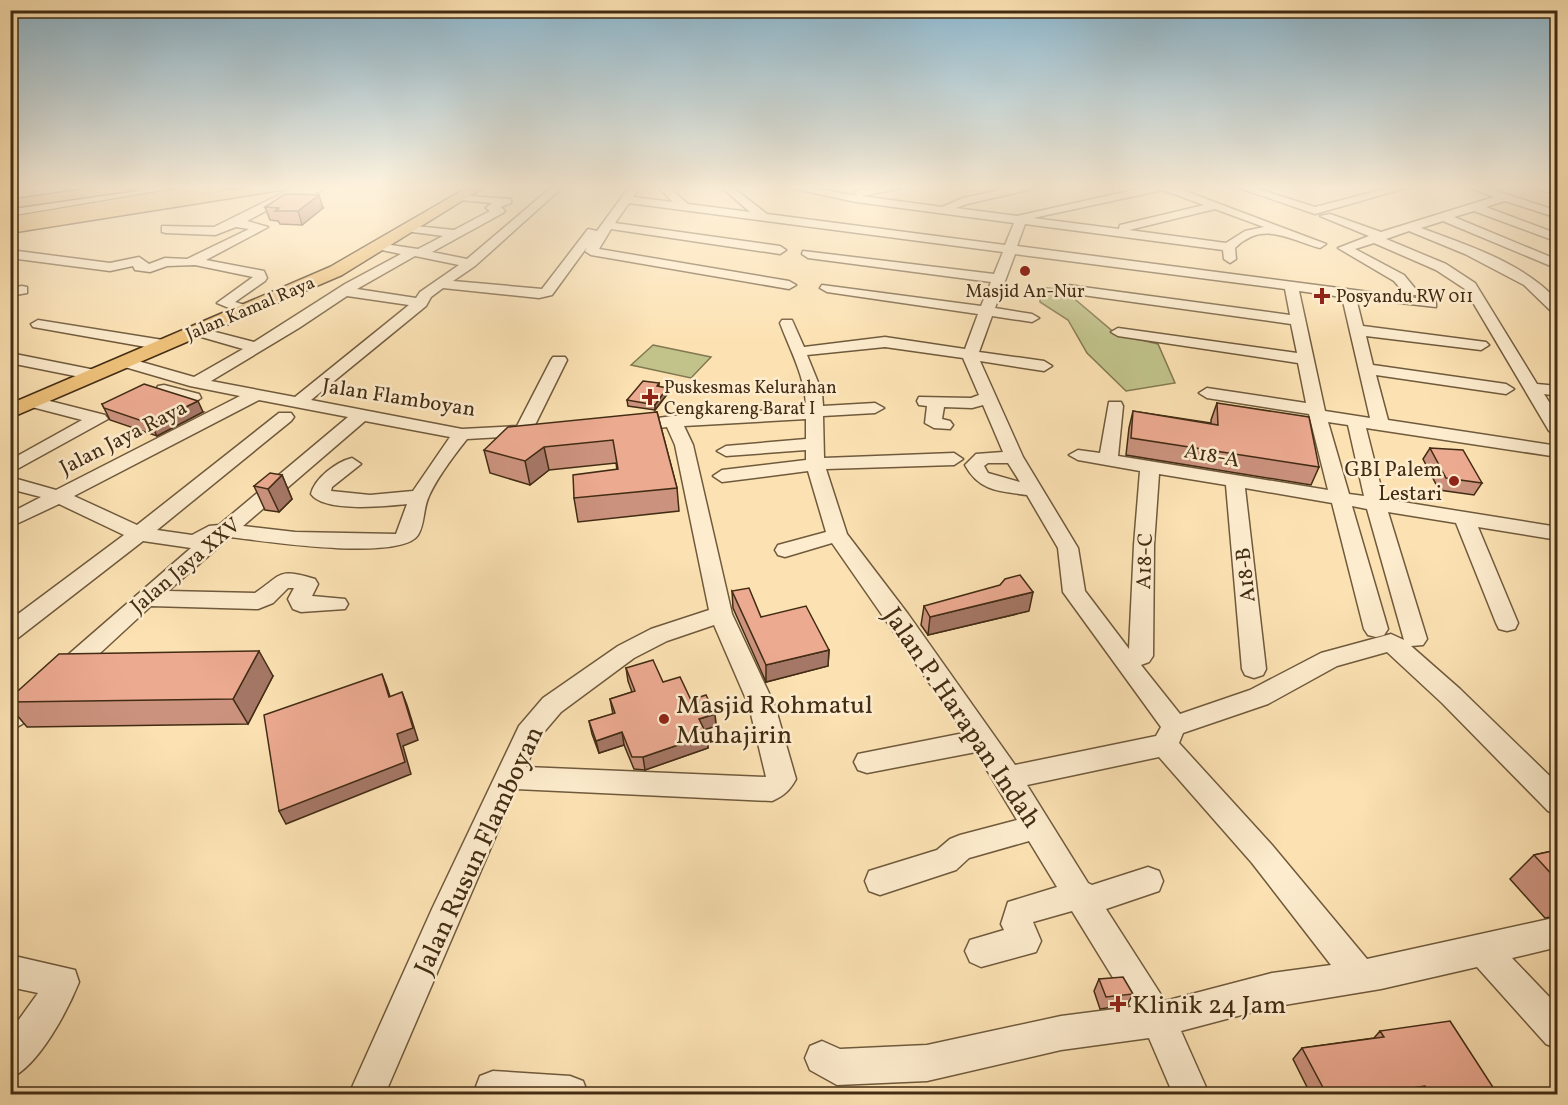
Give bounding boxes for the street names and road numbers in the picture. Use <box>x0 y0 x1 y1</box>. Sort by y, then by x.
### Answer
street label: Jalan Kamal Raya <box>182 271 319 348</box>
street label: Jalan Flamboyan <box>320 372 477 425</box>
street label: Jalan Jaya Raya <box>55 394 192 483</box>
street label: A18-A <box>1182 437 1242 476</box>
street label: Jalan Jaya XXV <box>125 511 247 621</box>
street label: A18-C <box>1130 532 1161 590</box>
street label: A18-B <box>1229 546 1264 604</box>
street label: Jalan P. Harapan Indah <box>874 600 1049 836</box>
street label: Jalan Rusun Flamboyan <box>406 721 553 981</box>

